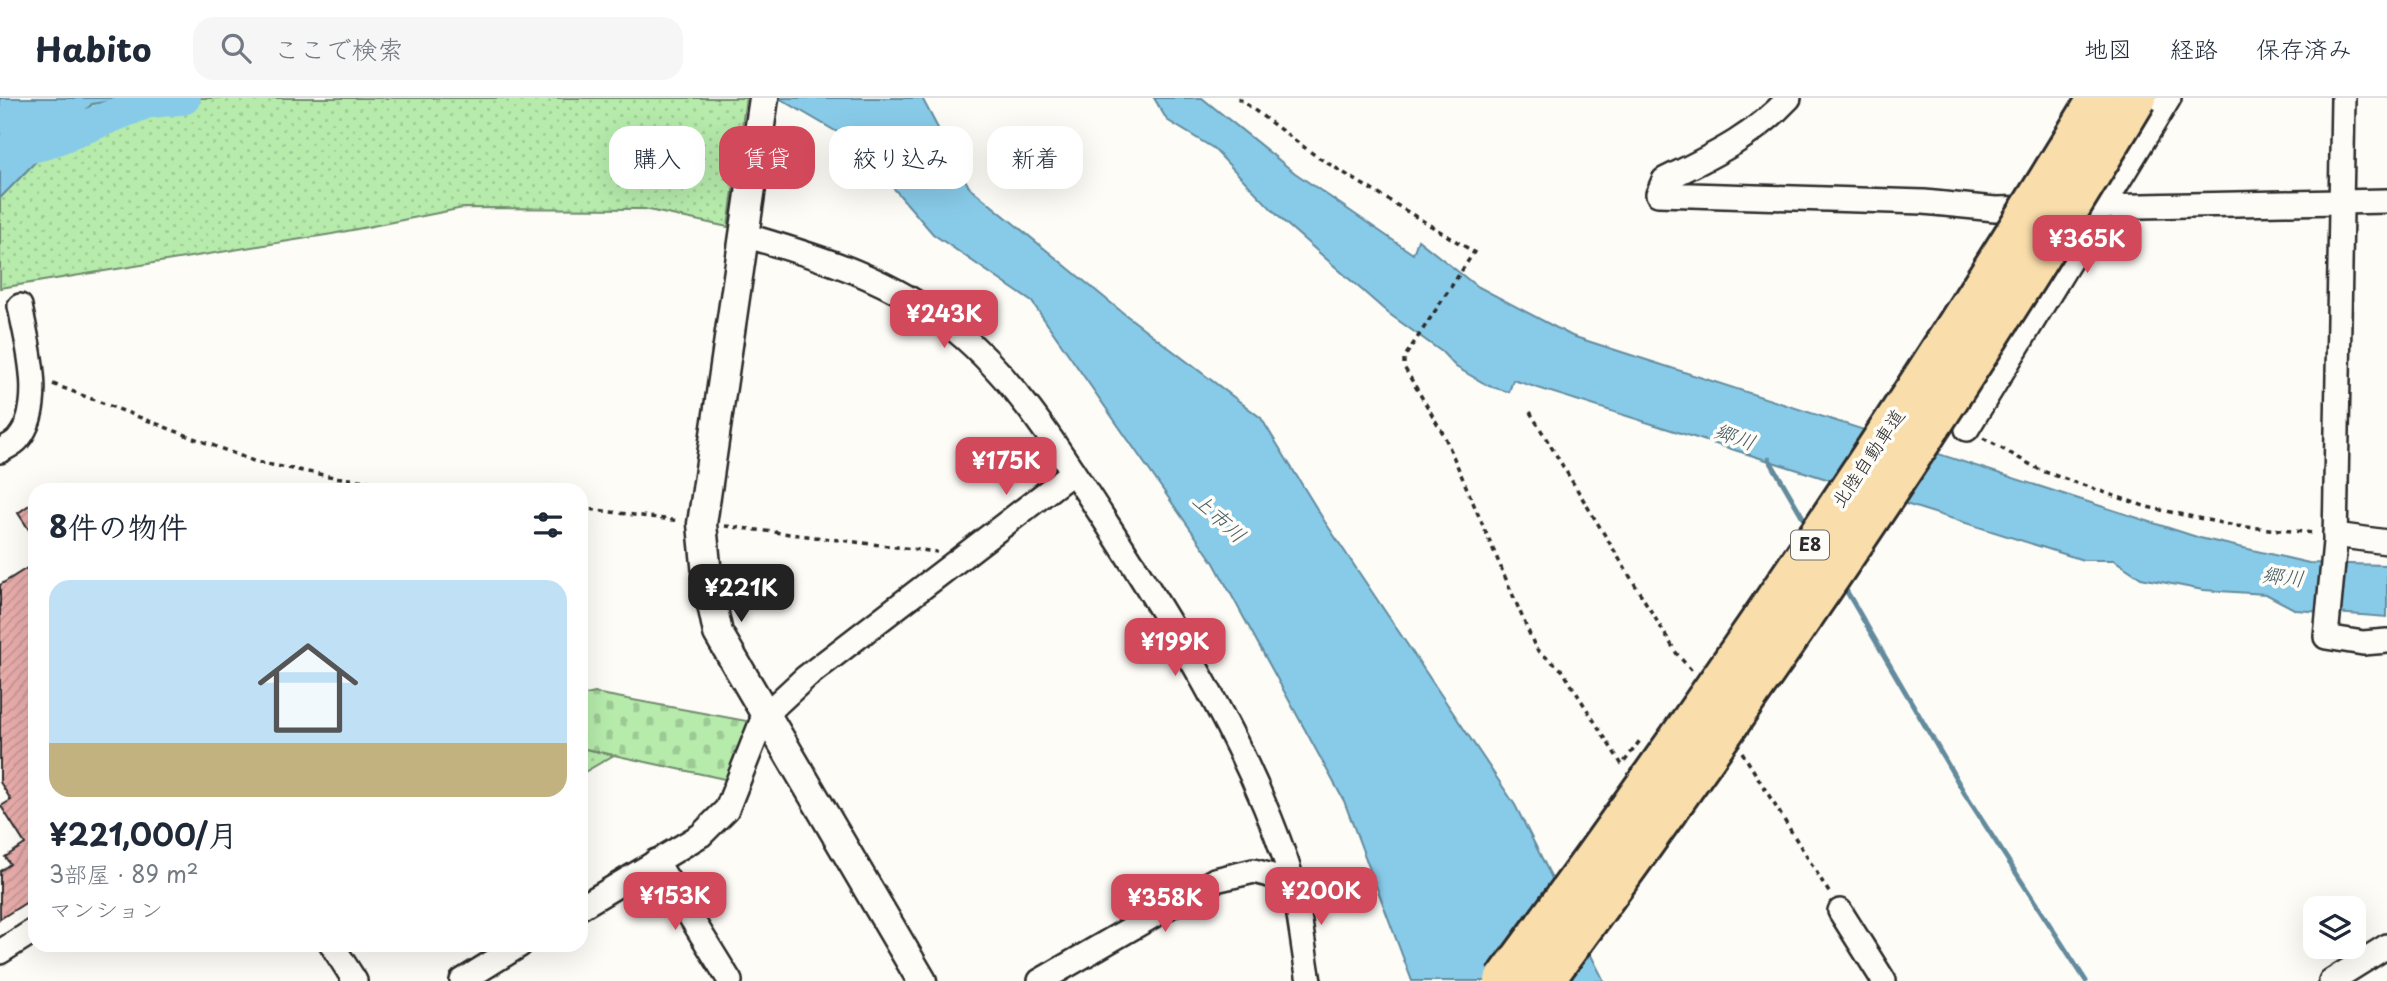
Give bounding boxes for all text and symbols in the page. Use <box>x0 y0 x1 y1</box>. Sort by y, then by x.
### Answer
search box <box>193 17 683 80</box>
text: Habito <box>35 23 151 73</box>
icon: search <box>217 29 255 67</box>
text: ここで検索 <box>273 29 403 68</box>
text: 地図 <box>2084 30 2132 66</box>
text: 経路 <box>2170 30 2218 66</box>
text: 保存済み <box>2256 30 2352 66</box>
chip: 購入 <box>609 126 705 189</box>
chip: 賃貸 <box>719 126 815 189</box>
chip: 絞り込み <box>829 126 973 189</box>
chip: 新着 <box>987 126 1083 189</box>
pin: ¥365K <box>2038 216 2136 275</box>
text: ¥365K <box>2049 220 2125 255</box>
pin: ¥243K <box>895 290 993 350</box>
text: ¥243K <box>906 295 982 330</box>
street label: 北陸自動車道 <box>1824 402 1911 513</box>
water label: 郷川 <box>1710 413 1761 457</box>
pin: ¥175K <box>957 438 1055 497</box>
text: ¥175K <box>972 442 1041 477</box>
water label: 上市川 <box>1186 484 1254 549</box>
text: 8件の物件 <box>49 503 188 548</box>
icon: filters <box>529 506 567 544</box>
road number: E8 <box>1791 530 1829 560</box>
water label: 郷川 <box>2260 557 2306 593</box>
pin: ¥221K <box>692 564 790 624</box>
text: ¥221K <box>704 569 778 604</box>
pin: ¥199K <box>1126 618 1224 678</box>
text: ¥199K <box>1141 623 1209 658</box>
icon: home <box>245 625 371 751</box>
text: ¥221,000/月 <box>49 811 238 856</box>
text: 3部屋 · 89 m² <box>49 856 199 891</box>
pin: ¥200K <box>1272 868 1370 927</box>
pin: ¥153K <box>626 872 724 932</box>
text: ¥200K <box>1281 872 1361 907</box>
pin: ¥358K <box>1116 874 1214 934</box>
text: ¥153K <box>639 877 711 912</box>
text: ¥358K <box>1127 879 1203 914</box>
text: マンション <box>49 891 163 926</box>
map controls <box>2303 896 2366 959</box>
button: layers <box>2303 896 2366 959</box>

